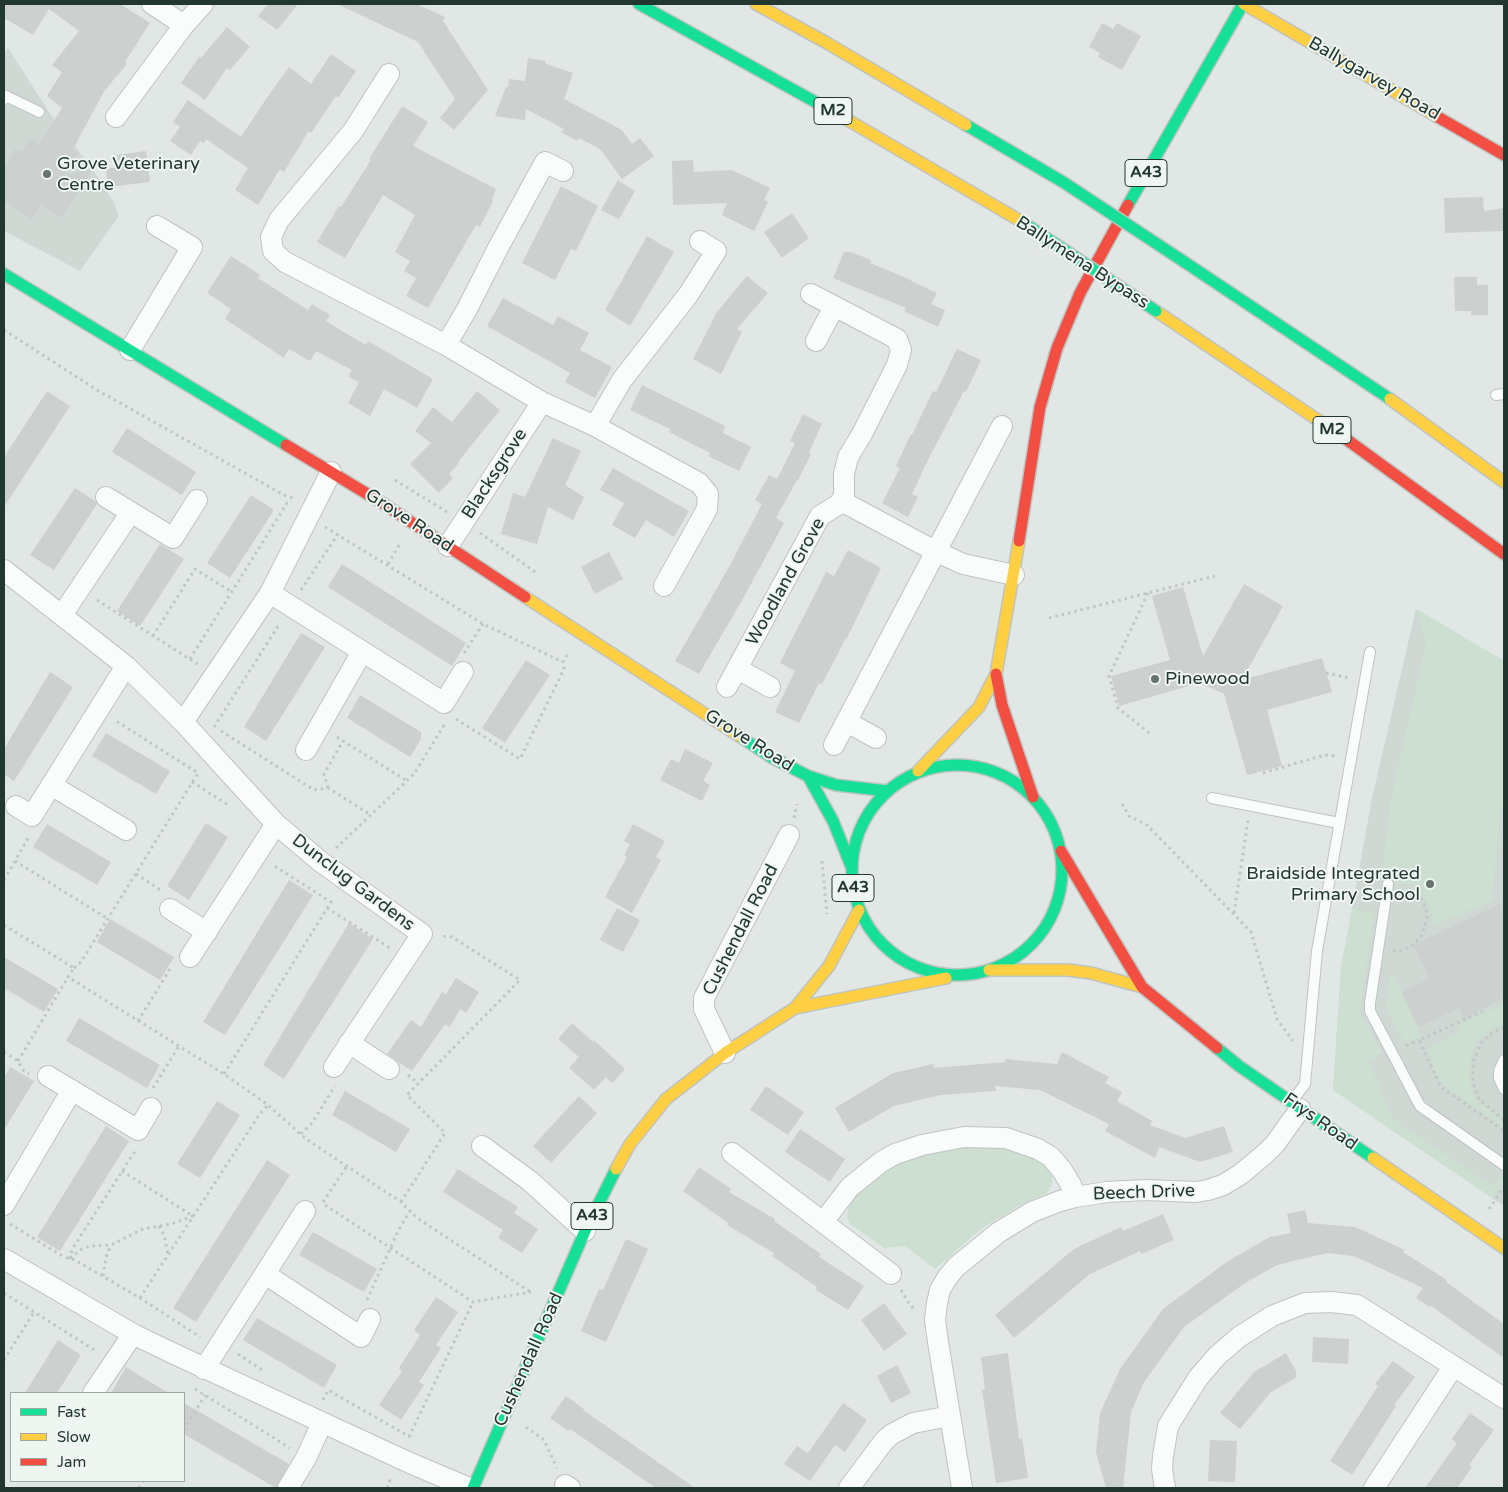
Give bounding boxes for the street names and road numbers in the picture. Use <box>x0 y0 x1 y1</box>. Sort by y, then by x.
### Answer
street label: Ballygarvey Road <box>1304 33 1444 125</box>
road number: M2 <box>814 98 852 124</box>
road number: A43 <box>1125 160 1167 187</box>
street label: Ballymena Bypass <box>1011 212 1153 314</box>
road number: M2 <box>1313 416 1351 444</box>
street label: Blacksgrove <box>458 425 532 523</box>
street label: Grove Road <box>361 485 457 557</box>
street label: Woodland Grove <box>742 514 830 650</box>
street label: Grove Road <box>701 705 797 777</box>
street label: Dunclug Gardens <box>287 830 419 936</box>
street label: Cushendall Road <box>699 861 783 999</box>
road number: A43 <box>832 874 874 901</box>
street label: Frys Road <box>1279 1089 1361 1155</box>
street label: Beech Drive <box>1092 1180 1196 1206</box>
road number: A43 <box>571 1202 613 1230</box>
street label: Cushendall Road <box>490 1290 568 1430</box>

